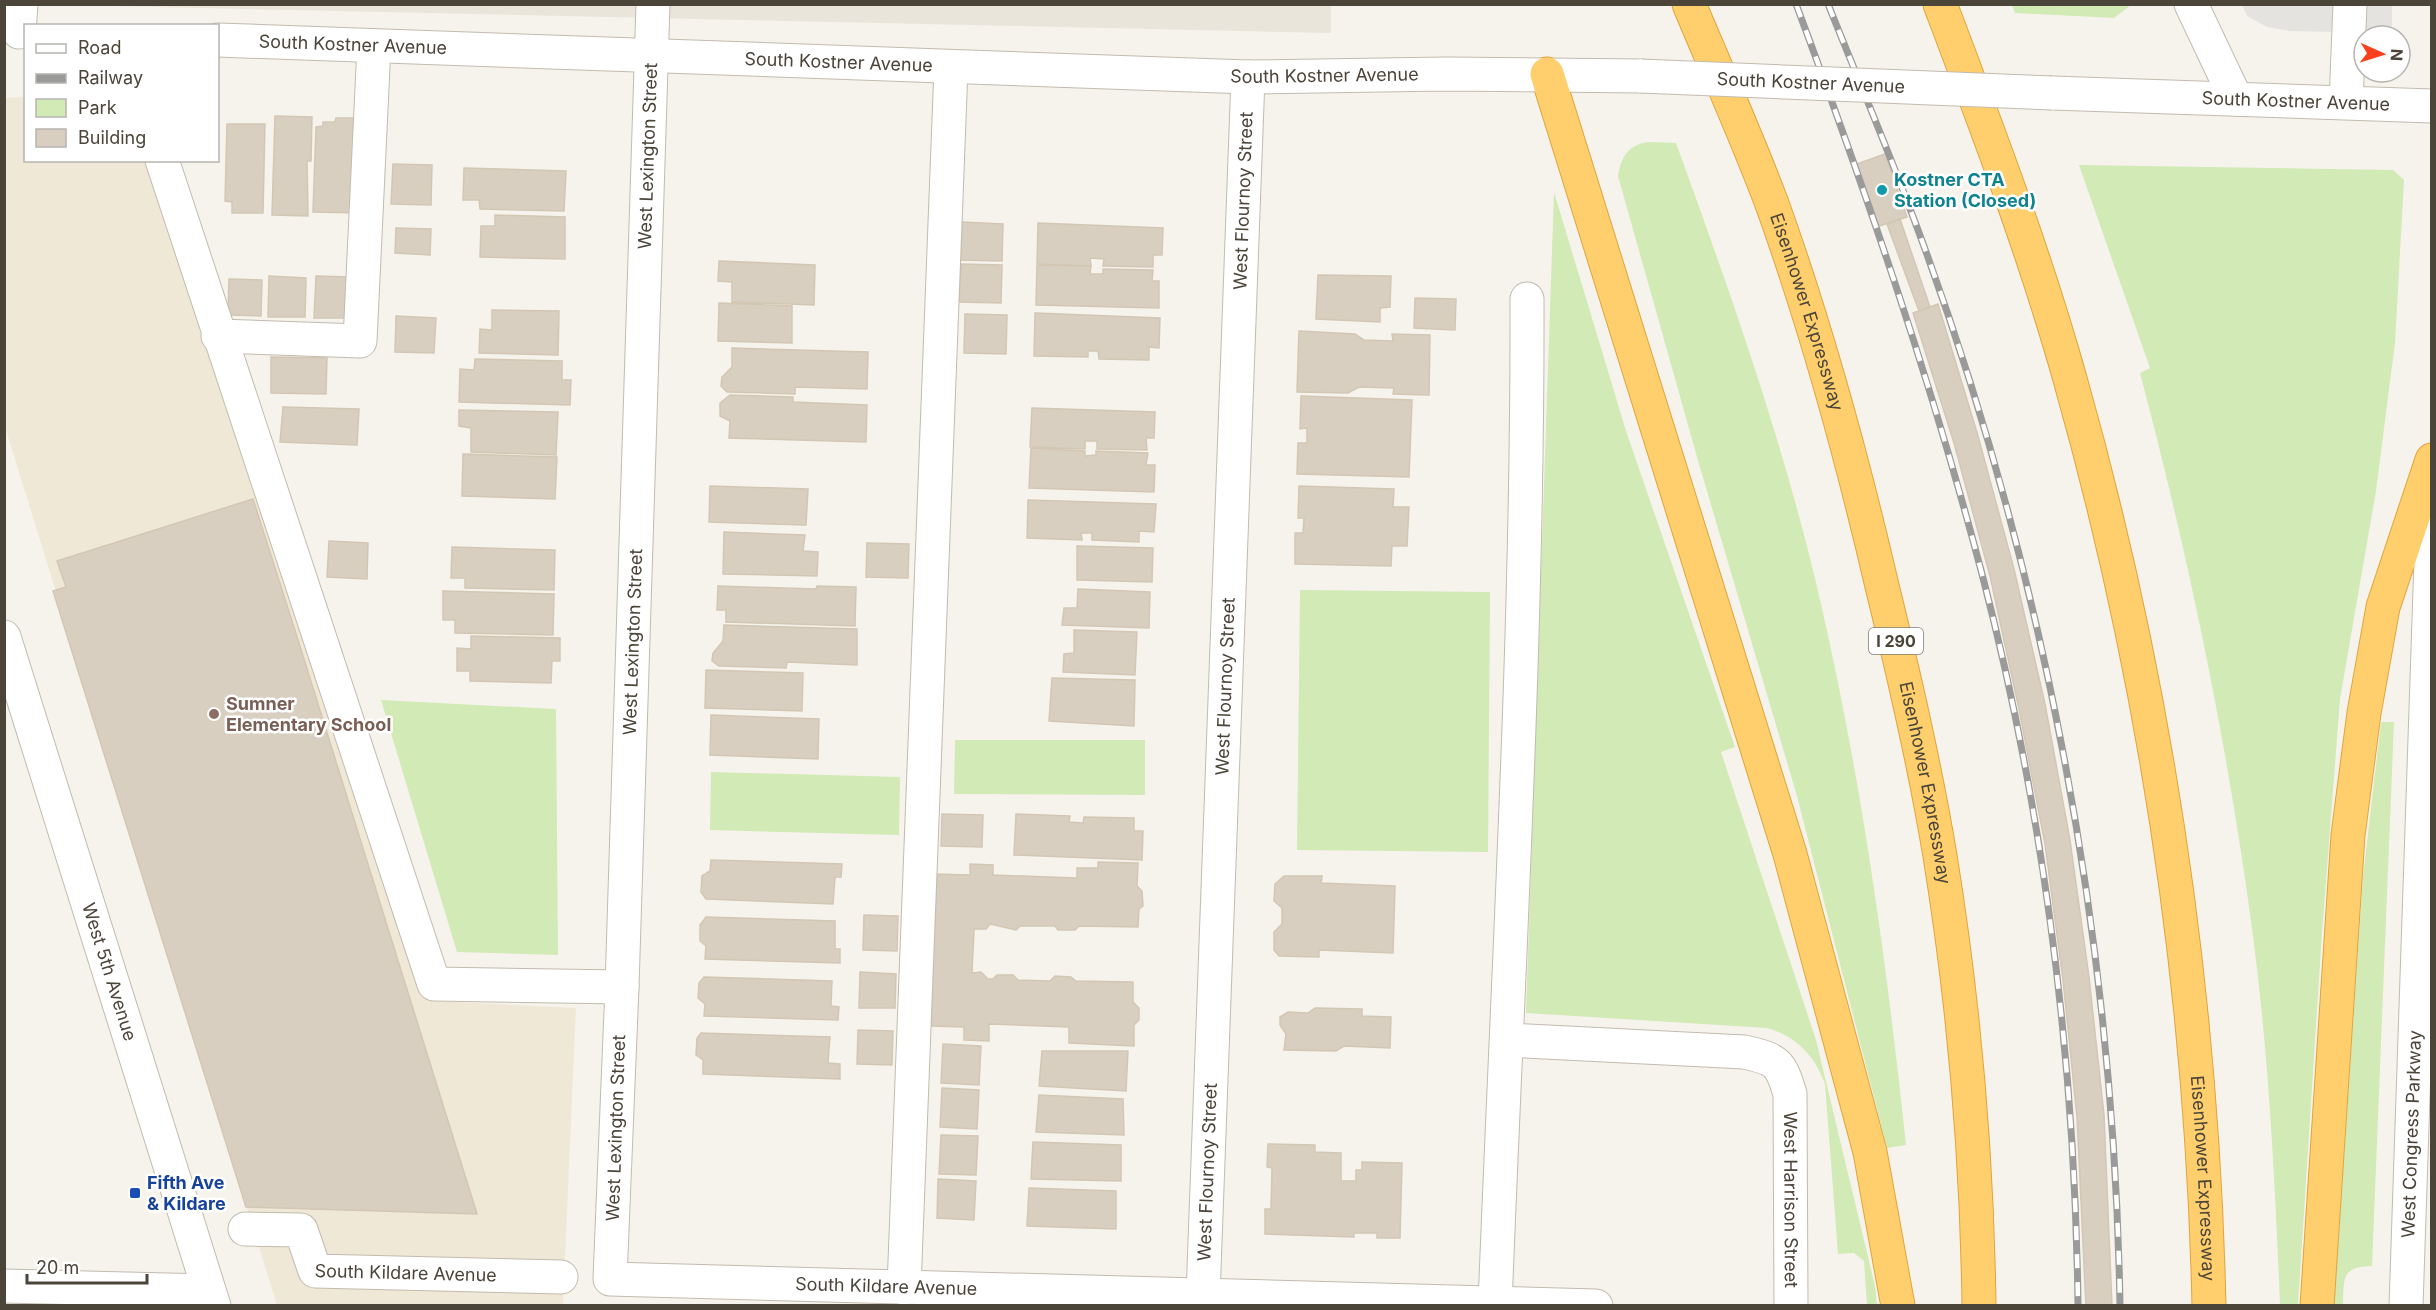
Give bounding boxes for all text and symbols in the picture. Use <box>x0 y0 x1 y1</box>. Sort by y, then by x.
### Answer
legend <box>24 24 219 162</box>
north arrow <box>2352 24 2412 84</box>
street label: South Kostner Avenue <box>258 30 447 58</box>
text: Road <box>78 37 121 58</box>
street label: South Kostner Avenue <box>744 48 933 76</box>
text: N <box>2387 48 2407 61</box>
street label: West Lexington Street <box>634 62 661 250</box>
street label: South Kostner Avenue <box>1230 63 1419 87</box>
text: Railway <box>78 67 143 88</box>
street label: South Kostner Avenue <box>1716 68 1905 97</box>
street label: South Kostner Avenue <box>2201 87 2390 115</box>
text: Park <box>78 97 117 118</box>
street label: West Flournoy Street <box>1229 111 1257 290</box>
text: Building <box>78 127 146 148</box>
place label: Kostner CTA Station (Closed) <box>1894 169 2036 211</box>
marker: Kostner CTA Station (Closed) <box>1875 183 1889 197</box>
street label: Eisenhower Expressway <box>1766 210 1848 413</box>
street label: West Lexington Street <box>619 548 646 736</box>
street label: West Flournoy Street <box>1211 597 1239 776</box>
road number: I 290 <box>1869 628 1923 654</box>
street label: Eisenhower Expressway <box>1895 679 1955 886</box>
place label: Sumner Elementary School <box>226 693 391 735</box>
marker: Sumner Elementary School <box>207 707 221 721</box>
street label: West 5th Avenue <box>78 900 141 1043</box>
street label: West Congress Parkway <box>2397 1030 2425 1238</box>
street label: West Lexington Street <box>602 1034 629 1222</box>
street label: Eisenhower Expressway <box>2187 1075 2219 1281</box>
street label: West Flournoy Street <box>1193 1082 1221 1262</box>
street label: West Harrison Street <box>1780 1111 1802 1288</box>
place label: Fifth Ave & Kildare <box>147 1172 226 1214</box>
marker: Fifth Ave & Kildare <box>128 1186 142 1200</box>
scale bar <box>27 1247 147 1285</box>
text: 20 m <box>36 1257 79 1278</box>
street label: South Kildare Avenue <box>314 1260 497 1285</box>
street label: South Kildare Avenue <box>795 1273 978 1299</box>

